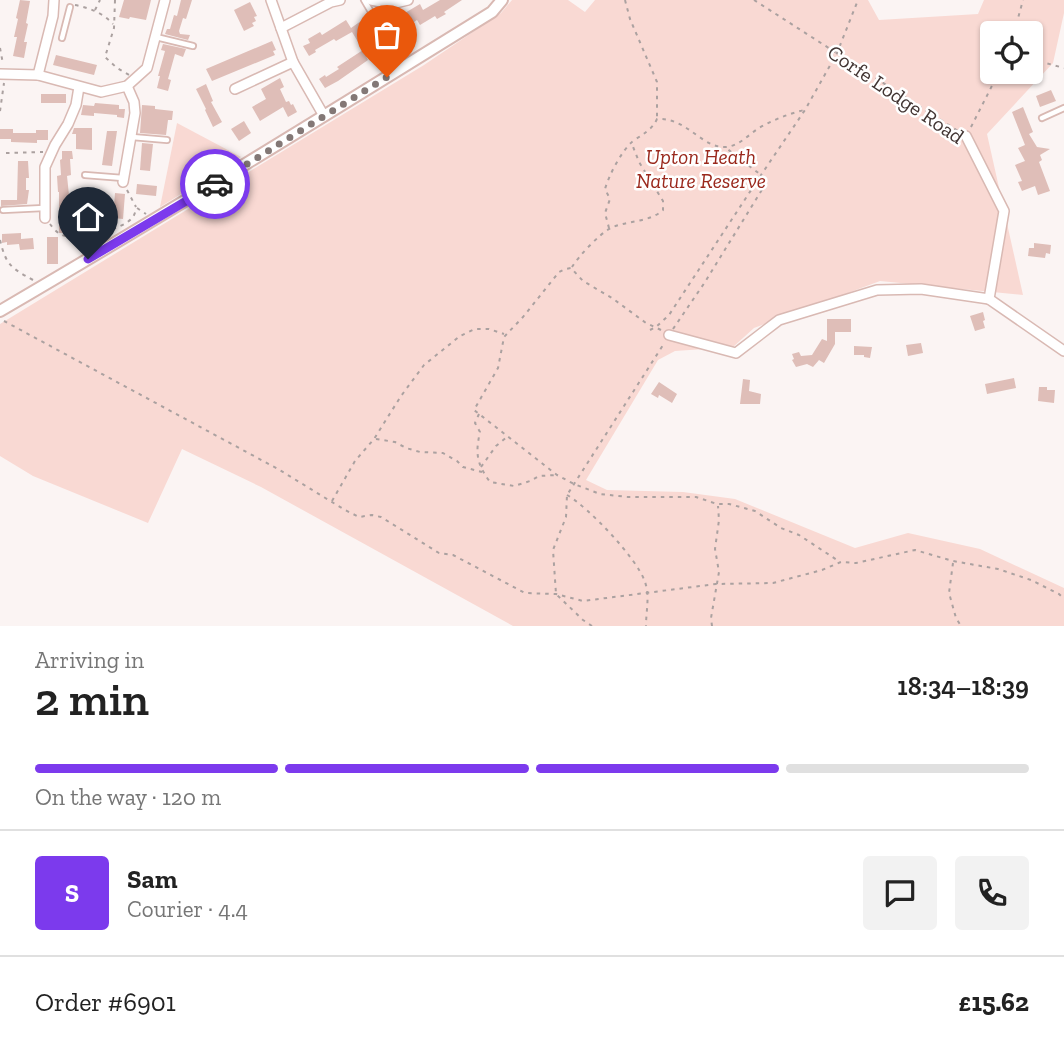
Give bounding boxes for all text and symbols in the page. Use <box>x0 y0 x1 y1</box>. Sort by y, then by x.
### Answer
pin <box>357 5 417 77</box>
icon: bag <box>368 16 406 54</box>
map controls <box>980 21 1043 84</box>
button: locate <box>980 21 1043 84</box>
street label: Corfe Lodge Road <box>823 39 969 149</box>
park label: Upton Heath Nature Reserve <box>636 144 766 193</box>
courier <box>180 149 250 219</box>
icon: car <box>196 165 234 203</box>
pin <box>58 187 118 259</box>
icon: home <box>69 198 107 236</box>
text: Arriving in <box>35 646 144 674</box>
text: 18:34–18:39 <box>897 670 1029 702</box>
text: 2 min <box>35 672 149 727</box>
text: On the way · 120 m <box>35 783 221 811</box>
button: chat <box>863 856 937 930</box>
button: phone <box>955 856 1029 930</box>
text: Sam <box>127 863 177 895</box>
text: S <box>65 877 79 909</box>
text: Courier · 4.4 <box>127 895 248 923</box>
text: Order #6901 <box>35 986 176 1018</box>
text: £15.62 <box>959 986 1029 1018</box>

